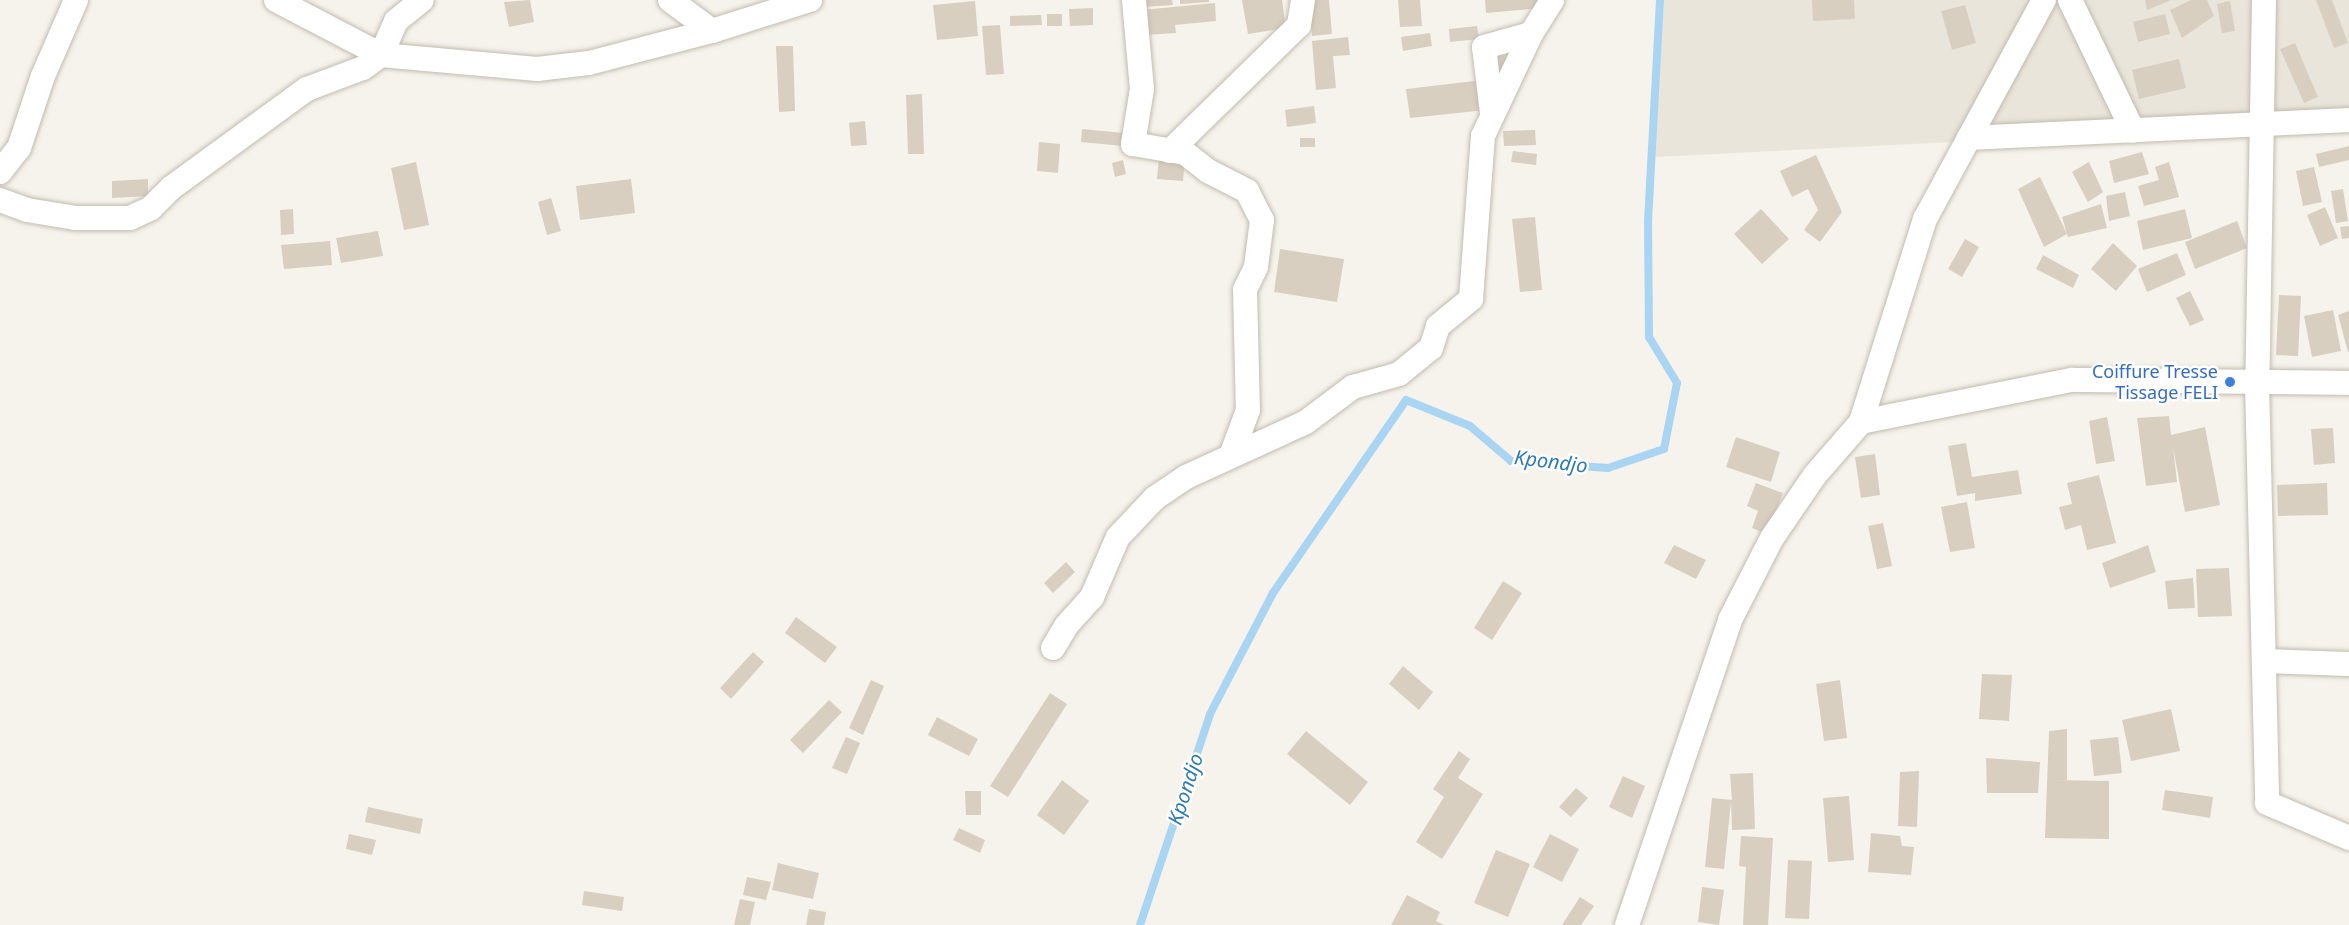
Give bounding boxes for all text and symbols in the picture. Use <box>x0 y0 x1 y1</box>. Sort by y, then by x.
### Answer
place label: Coiffure Tresse Tissage FELI <box>2092 361 2218 404</box>
marker: Coiffure Tresse Tissage FELI <box>2223 375 2237 389</box>
water label: Kpondjo <box>1513 445 1589 477</box>
water label: Kpondjo <box>1162 750 1208 828</box>

